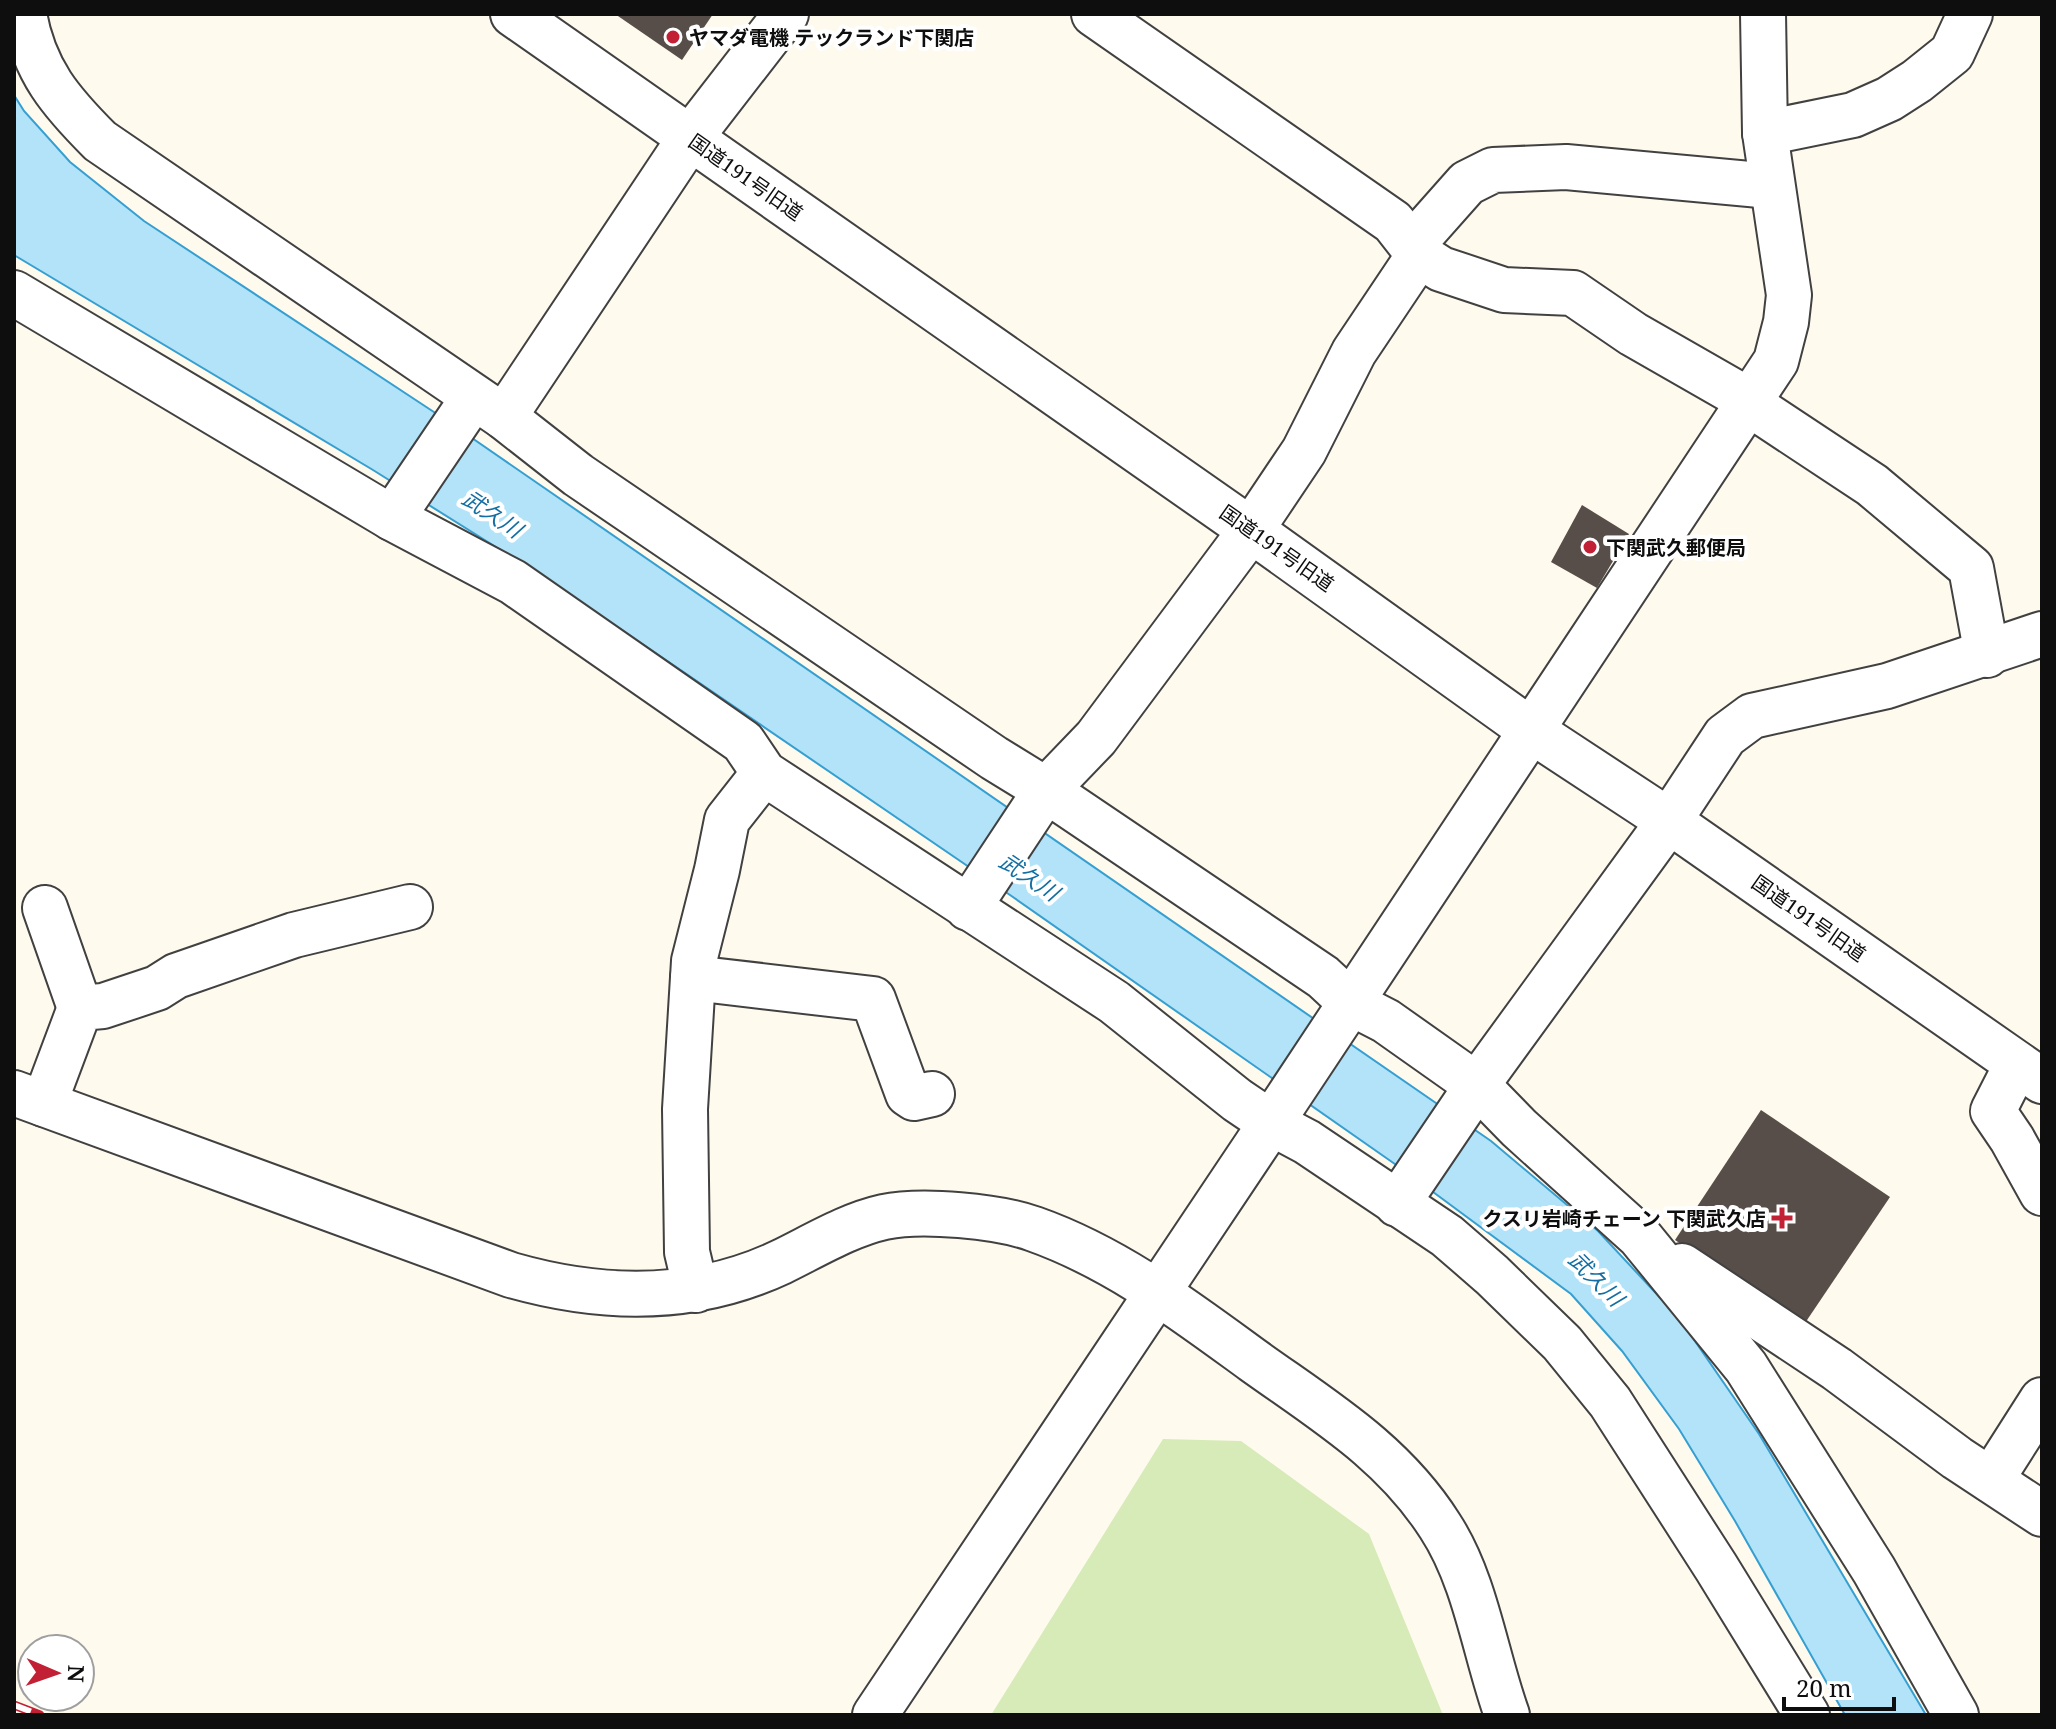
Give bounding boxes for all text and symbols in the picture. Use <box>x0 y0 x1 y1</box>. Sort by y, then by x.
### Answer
place label: ヤマダ電機 テックランド下関店 <box>689 24 974 51</box>
marker: ヤマダ電機 テックランド下関店 <box>664 28 682 46</box>
street label: 国道191号旧道 <box>684 128 808 226</box>
water label: 武久川 <box>457 482 530 545</box>
street label: 国道191号旧道 <box>1215 499 1339 597</box>
place label: 下関武久郵便局 <box>1606 534 1746 561</box>
marker: 下関武久郵便局 <box>1581 538 1599 556</box>
water label: 武久川 <box>994 845 1067 908</box>
street label: 国道191号旧道 <box>1747 869 1871 967</box>
place label: クスリ岩崎チェーン 下関武久店 <box>1482 1205 1766 1232</box>
marker: クスリ岩崎チェーン 下関武久店 <box>1773 1209 1791 1227</box>
water label: 武久川 <box>1563 1244 1632 1313</box>
north arrow <box>16 1633 96 1713</box>
scale bar <box>1784 1661 1894 1711</box>
text: N <box>62 1665 92 1683</box>
text: 20 m <box>1796 1671 1852 1704</box>

